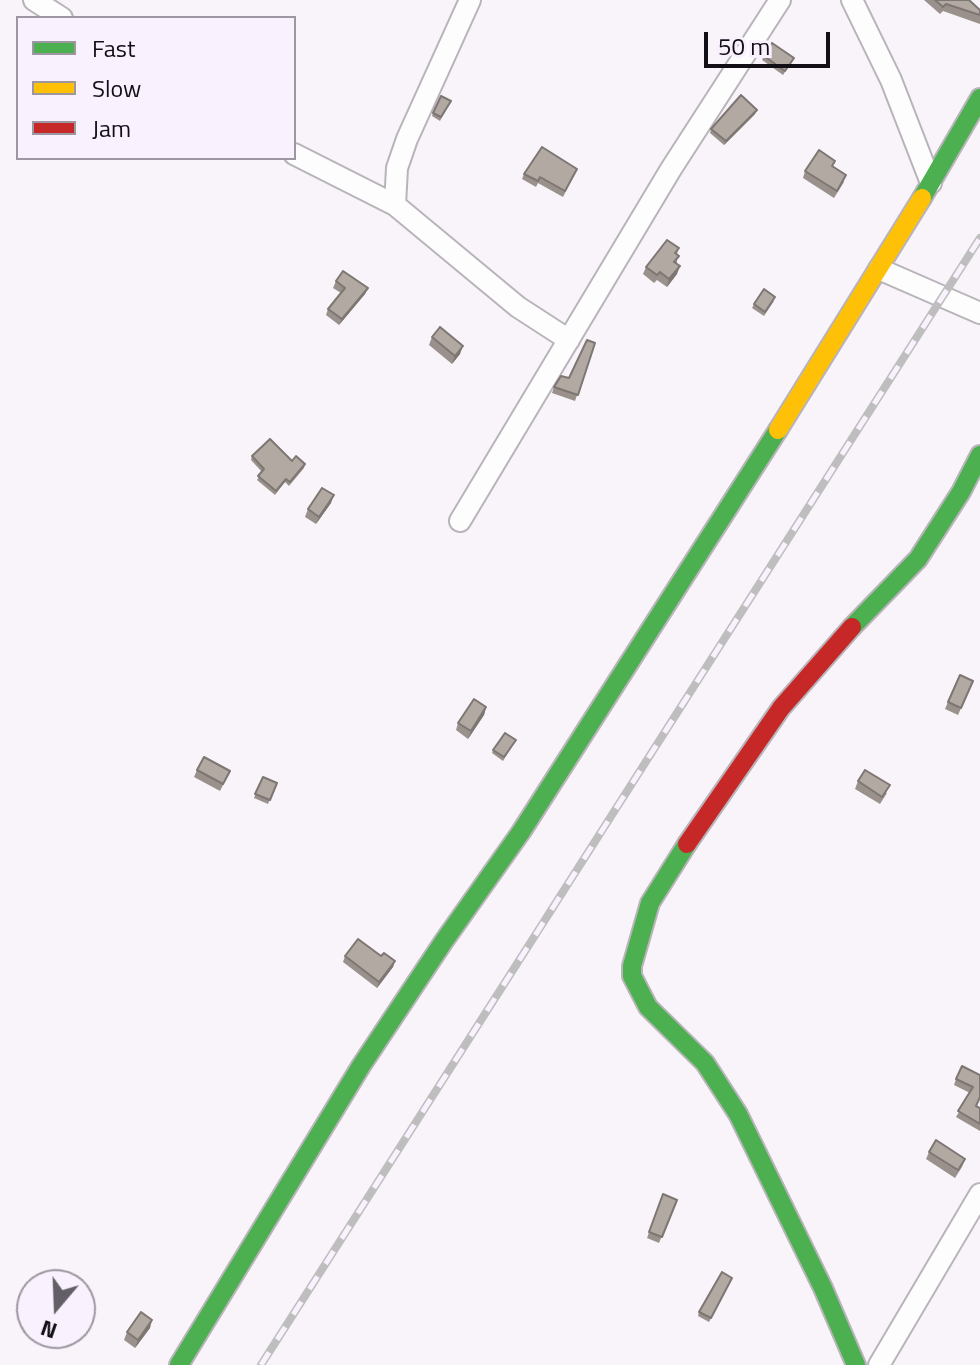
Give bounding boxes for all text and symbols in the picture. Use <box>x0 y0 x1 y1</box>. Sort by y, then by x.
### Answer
legend <box>16 16 296 160</box>
scale bar <box>708 16 834 66</box>
text: 50 m <box>718 28 770 64</box>
text: Fast <box>92 30 135 66</box>
text: Slow <box>92 70 141 106</box>
text: Jam <box>92 110 131 146</box>
north arrow <box>16 1269 96 1349</box>
text: N <box>36 1311 62 1348</box>

